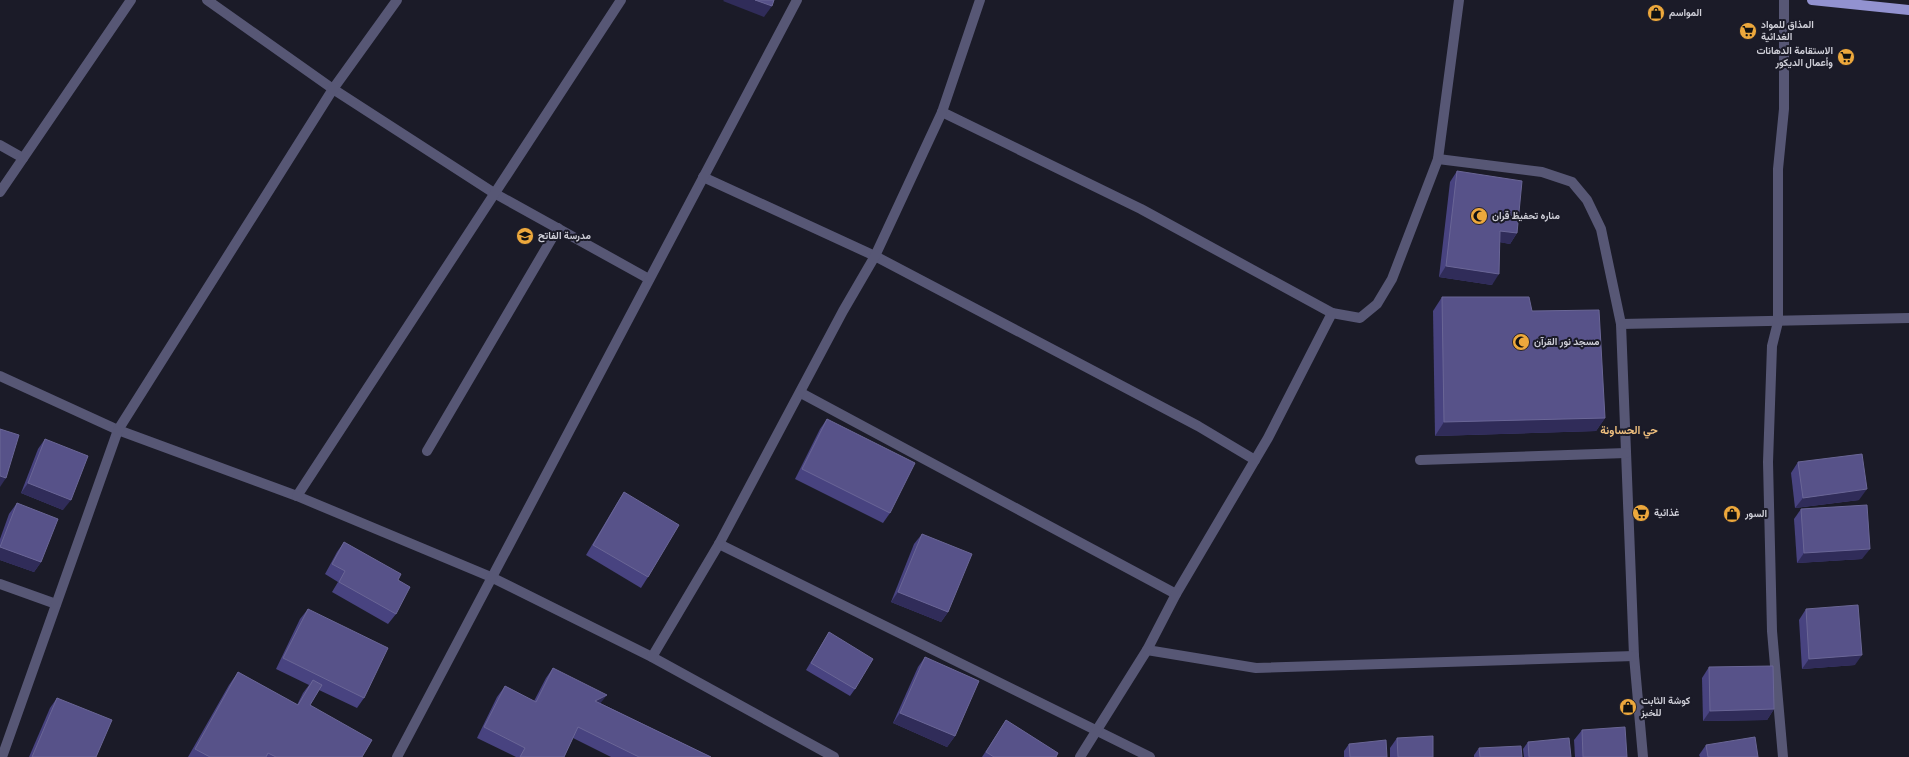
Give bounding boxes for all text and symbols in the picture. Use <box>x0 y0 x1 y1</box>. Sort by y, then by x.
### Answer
shop icon: المواسم <box>1646 3 1666 23</box>
place label: المواسم <box>1669 7 1702 19</box>
place label: المذاق للمواد الغدائية <box>1761 19 1814 43</box>
supermarket icon: المذاق للمواد الغدائية <box>1738 21 1758 41</box>
place label: الاستقامة الدهانات وأعمال الديكور <box>1756 45 1833 69</box>
supermarket icon: الاستقامة الدهانات وأعمال الديكور <box>1836 47 1856 67</box>
mosque icon: مناره تحفيظ قران <box>1469 206 1489 226</box>
place label: مناره تحفيظ قران <box>1492 210 1560 222</box>
school or university icon: مدرسة الفاتح <box>515 226 535 246</box>
place label: مدرسة الفاتح <box>538 230 591 243</box>
mosque icon: مسجد نور القرآن <box>1511 332 1531 352</box>
place label: مسجد نور القرآن <box>1534 336 1600 348</box>
district label: حي الحساونة <box>1600 424 1658 439</box>
supermarket icon: غذائية <box>1631 503 1651 523</box>
shop icon: السور <box>1722 504 1742 524</box>
place label: غذائية <box>1654 507 1679 519</box>
place label: السور <box>1744 508 1767 520</box>
place label: كوشة الثابت للخبز <box>1640 695 1691 719</box>
shop icon: كوشة الثابت للخبز <box>1618 697 1638 717</box>

